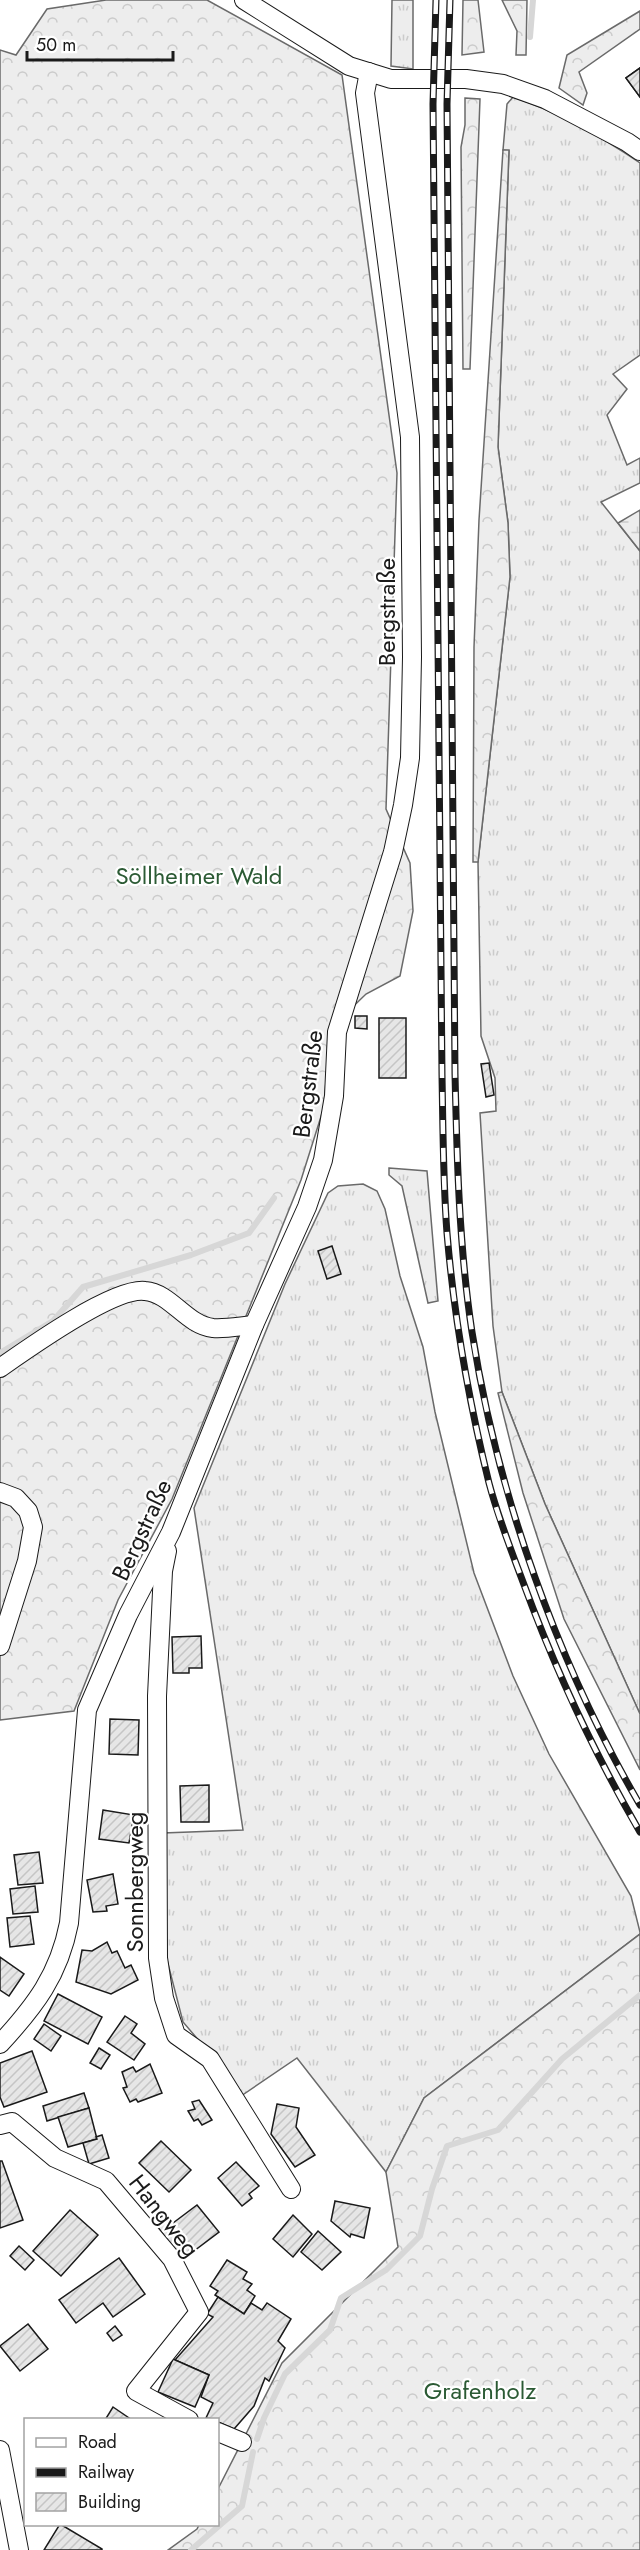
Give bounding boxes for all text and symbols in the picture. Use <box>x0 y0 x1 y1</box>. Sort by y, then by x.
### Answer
scale bar <box>27 24 172 62</box>
text: 50 m <box>36 32 76 58</box>
street label: Bergstraße <box>369 558 404 666</box>
park label: Söllheimer Wald <box>115 858 283 893</box>
street label: Bergstraße <box>284 1028 331 1140</box>
street label: Bergstraße <box>103 1473 180 1586</box>
street label: Sonnbergweg <box>117 1811 152 1953</box>
street label: Hangweg <box>121 2167 208 2265</box>
park label: Grafenholz <box>424 2373 536 2408</box>
legend <box>24 2418 219 2526</box>
text: Road <box>78 2429 117 2455</box>
text: Railway <box>78 2459 134 2485</box>
text: Building <box>78 2489 141 2515</box>

